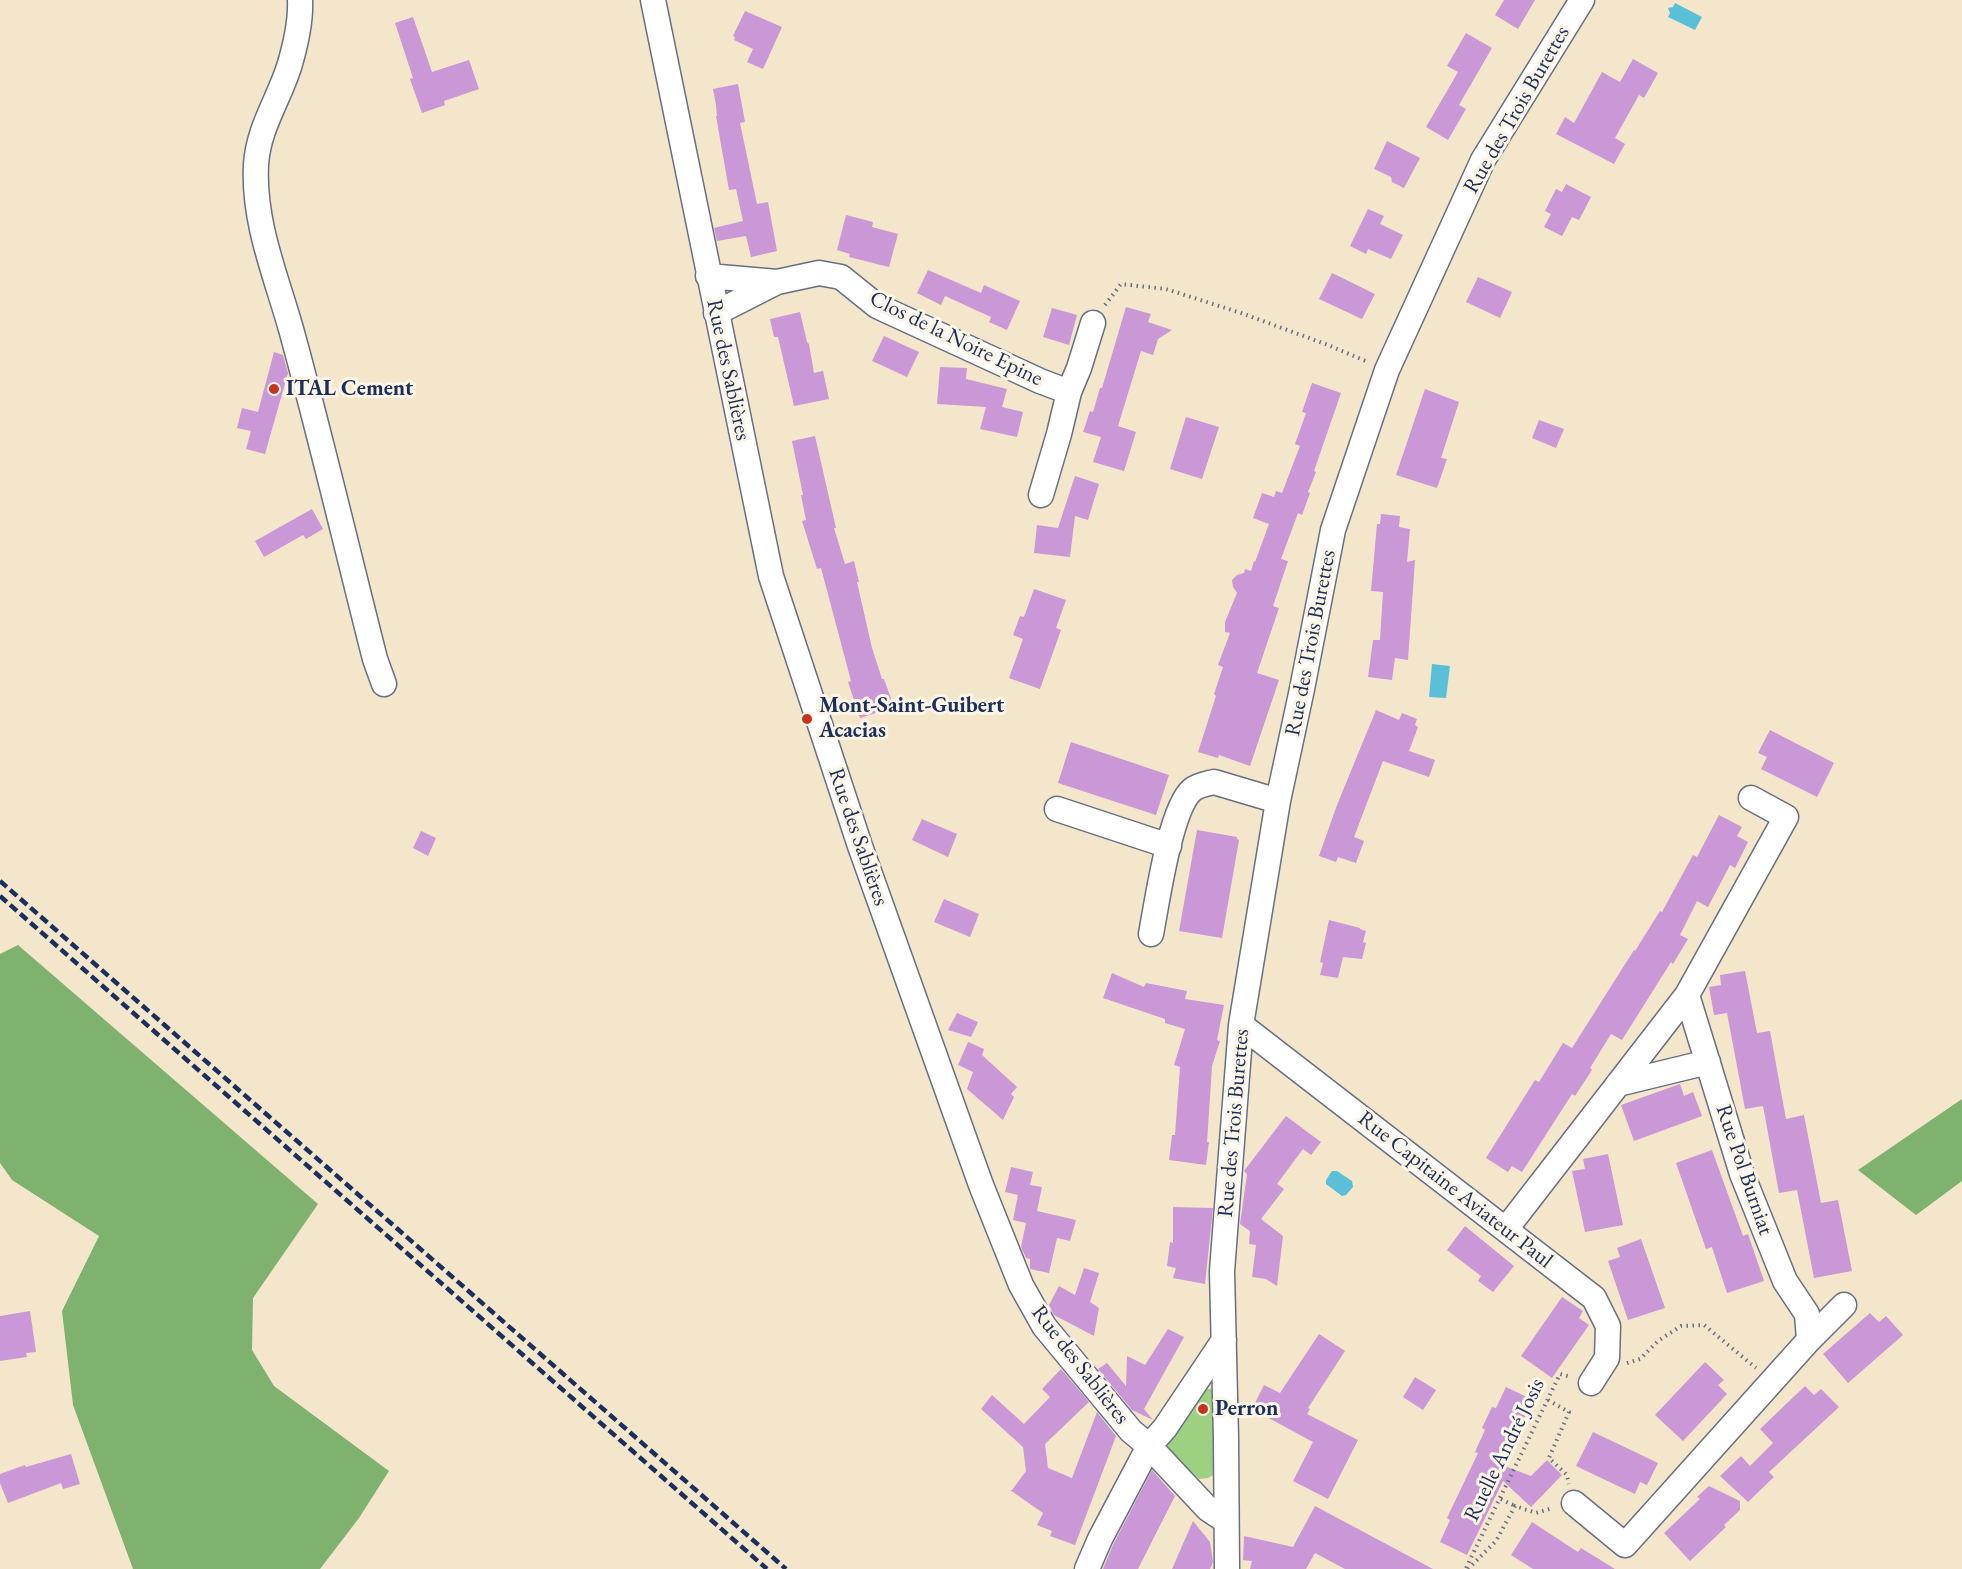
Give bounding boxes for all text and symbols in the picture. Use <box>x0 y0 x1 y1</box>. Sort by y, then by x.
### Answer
street label: Rue des Trois Burettes <box>1458 22 1576 198</box>
street label: Clos de la Noire Epine <box>865 286 1047 392</box>
street label: Rue des Sablières <box>700 297 756 443</box>
place label: ITAL Cement <box>286 376 413 402</box>
marker: ITAL Cement <box>267 382 281 396</box>
street label: Rue des Trois Burettes <box>1280 548 1342 738</box>
place label: Mont-Saint-Guibert Acacias <box>819 693 1004 744</box>
marker: Mont-Saint-Guibert Acacias <box>800 712 814 726</box>
street label: Rue des Sablières <box>822 765 894 909</box>
street label: Rue des Trois Burettes <box>1213 1028 1255 1218</box>
street label: Rue Pol Burniat <box>1709 1101 1779 1239</box>
street label: Rue Capitaine Aviateur Paul <box>1352 1106 1558 1274</box>
street label: Rue des Sablières <box>1025 1300 1135 1430</box>
street label: Ruelle André Josis <box>1459 1374 1551 1526</box>
place label: Perron <box>1215 1396 1278 1422</box>
marker: Perron <box>1196 1402 1210 1416</box>

